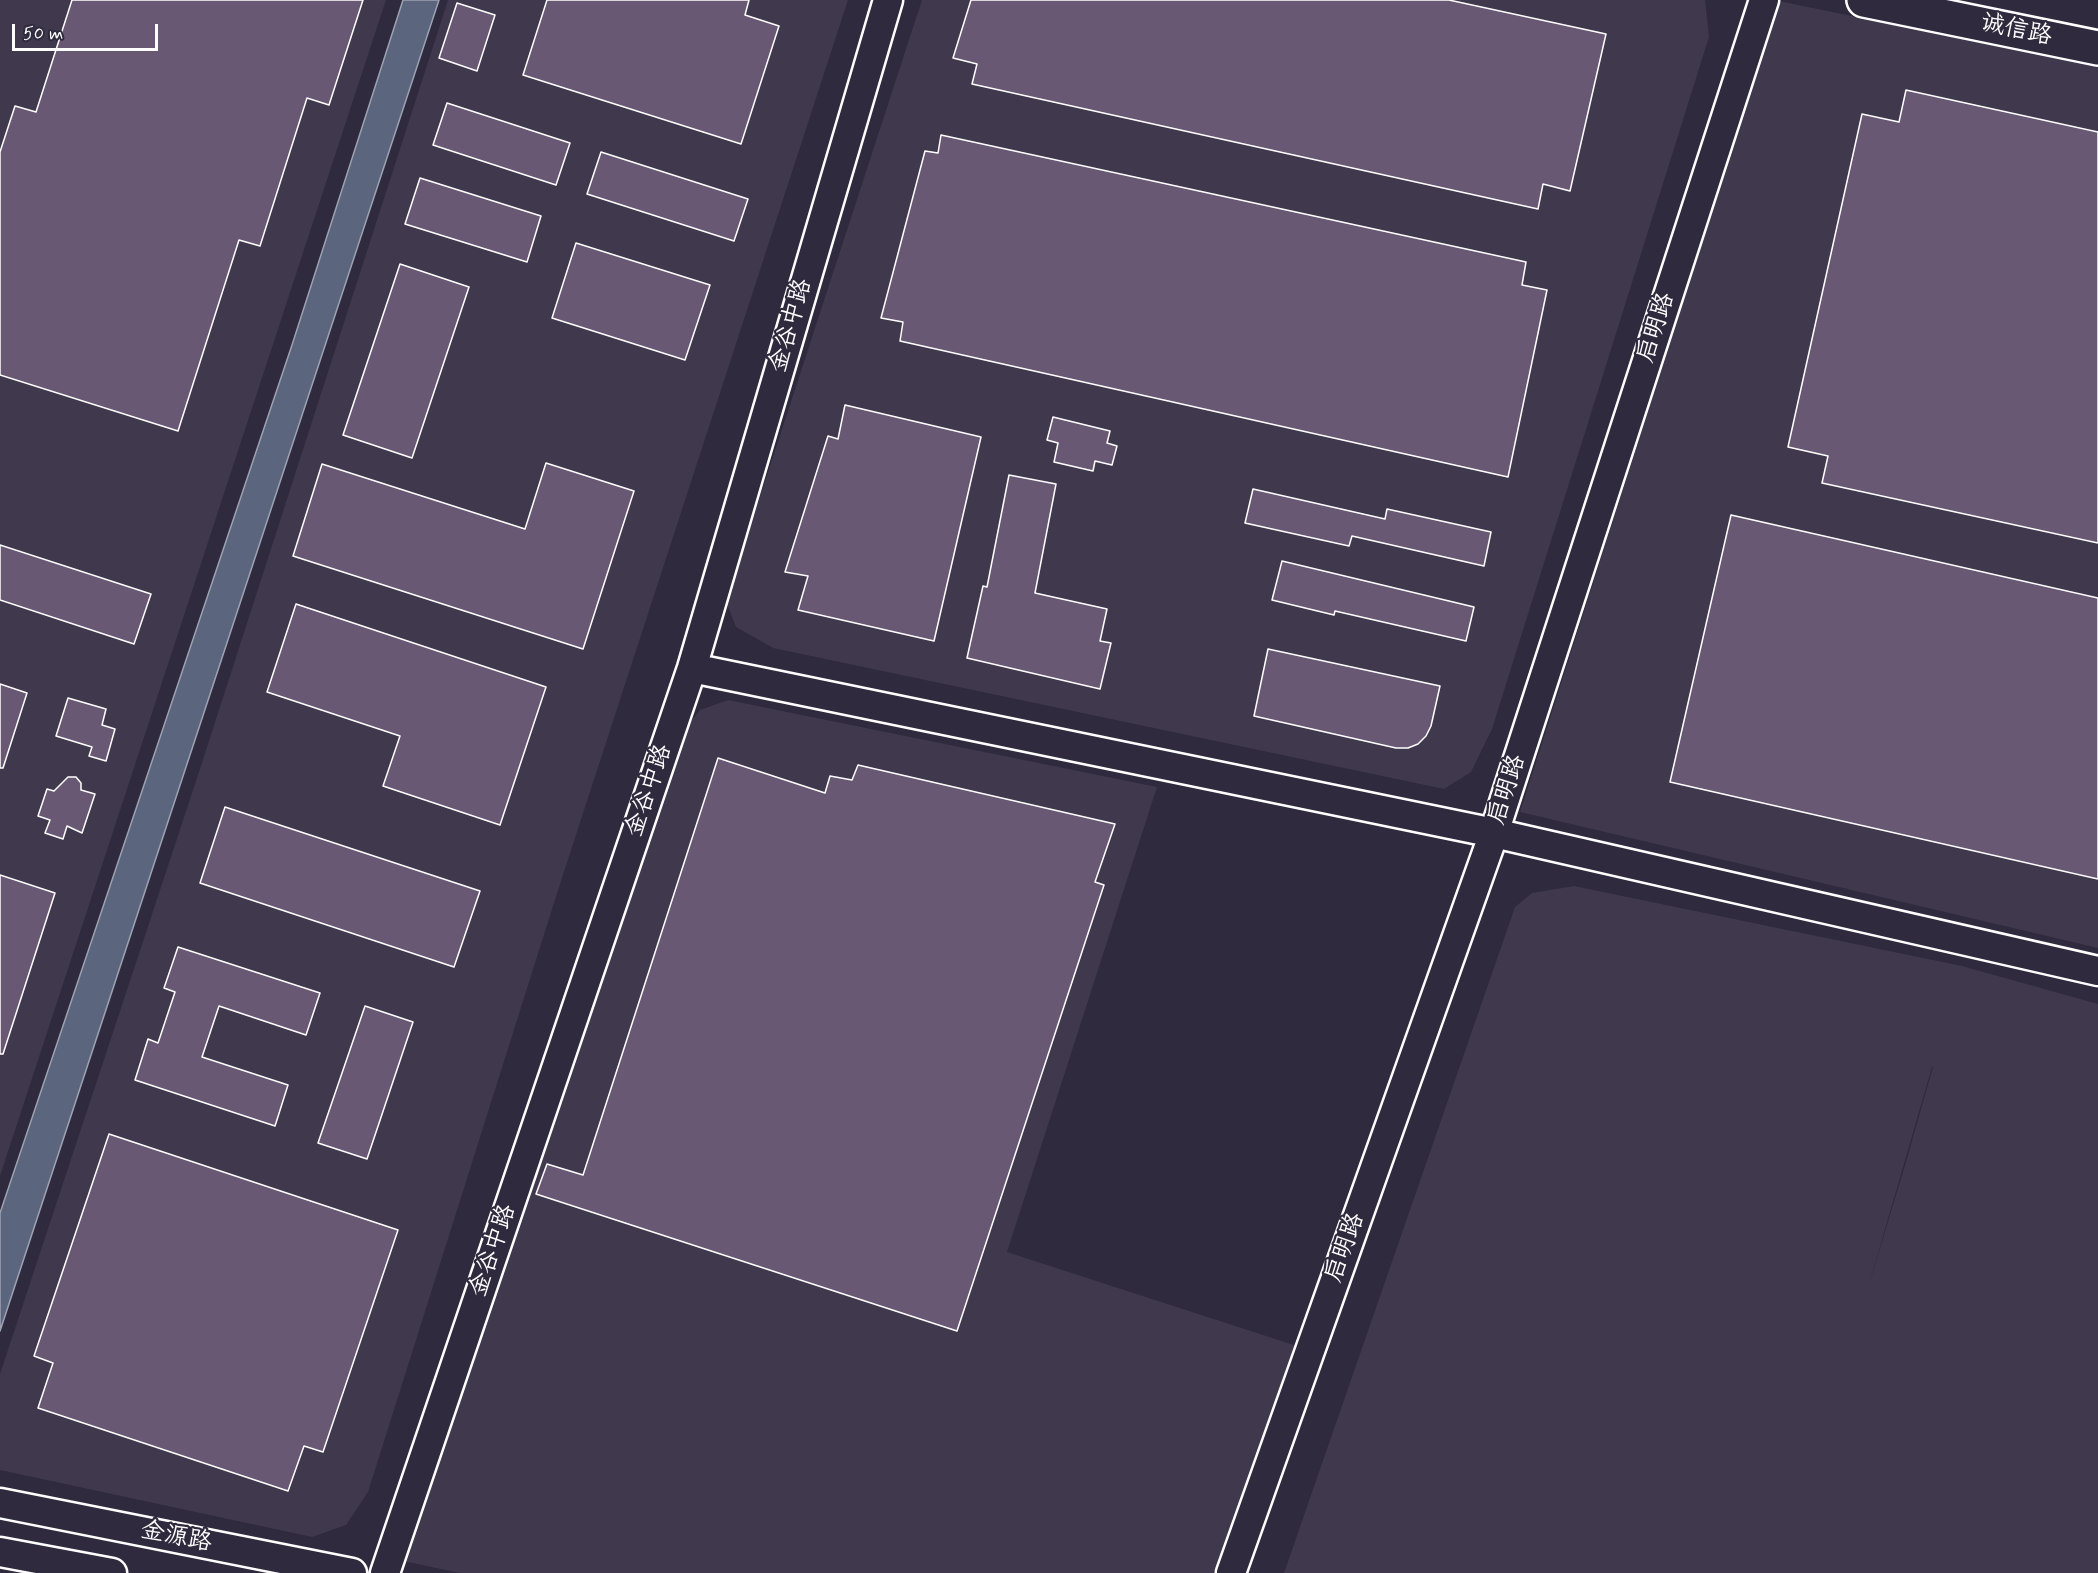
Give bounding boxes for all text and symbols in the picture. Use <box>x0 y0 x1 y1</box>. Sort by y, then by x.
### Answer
street label: 诚信路 <box>1978 9 2054 53</box>
scale bar <box>15 12 160 50</box>
text: 50 m <box>23 22 63 46</box>
street label: 金谷中路 <box>765 276 819 376</box>
street label: 启明路 <box>1632 289 1682 367</box>
street label: 金谷中路 <box>621 741 679 841</box>
street label: 启明路 <box>1483 751 1533 829</box>
street label: 金谷中路 <box>465 1201 523 1301</box>
street label: 启明路 <box>1320 1209 1372 1287</box>
street label: 金源路 <box>138 1517 214 1559</box>

